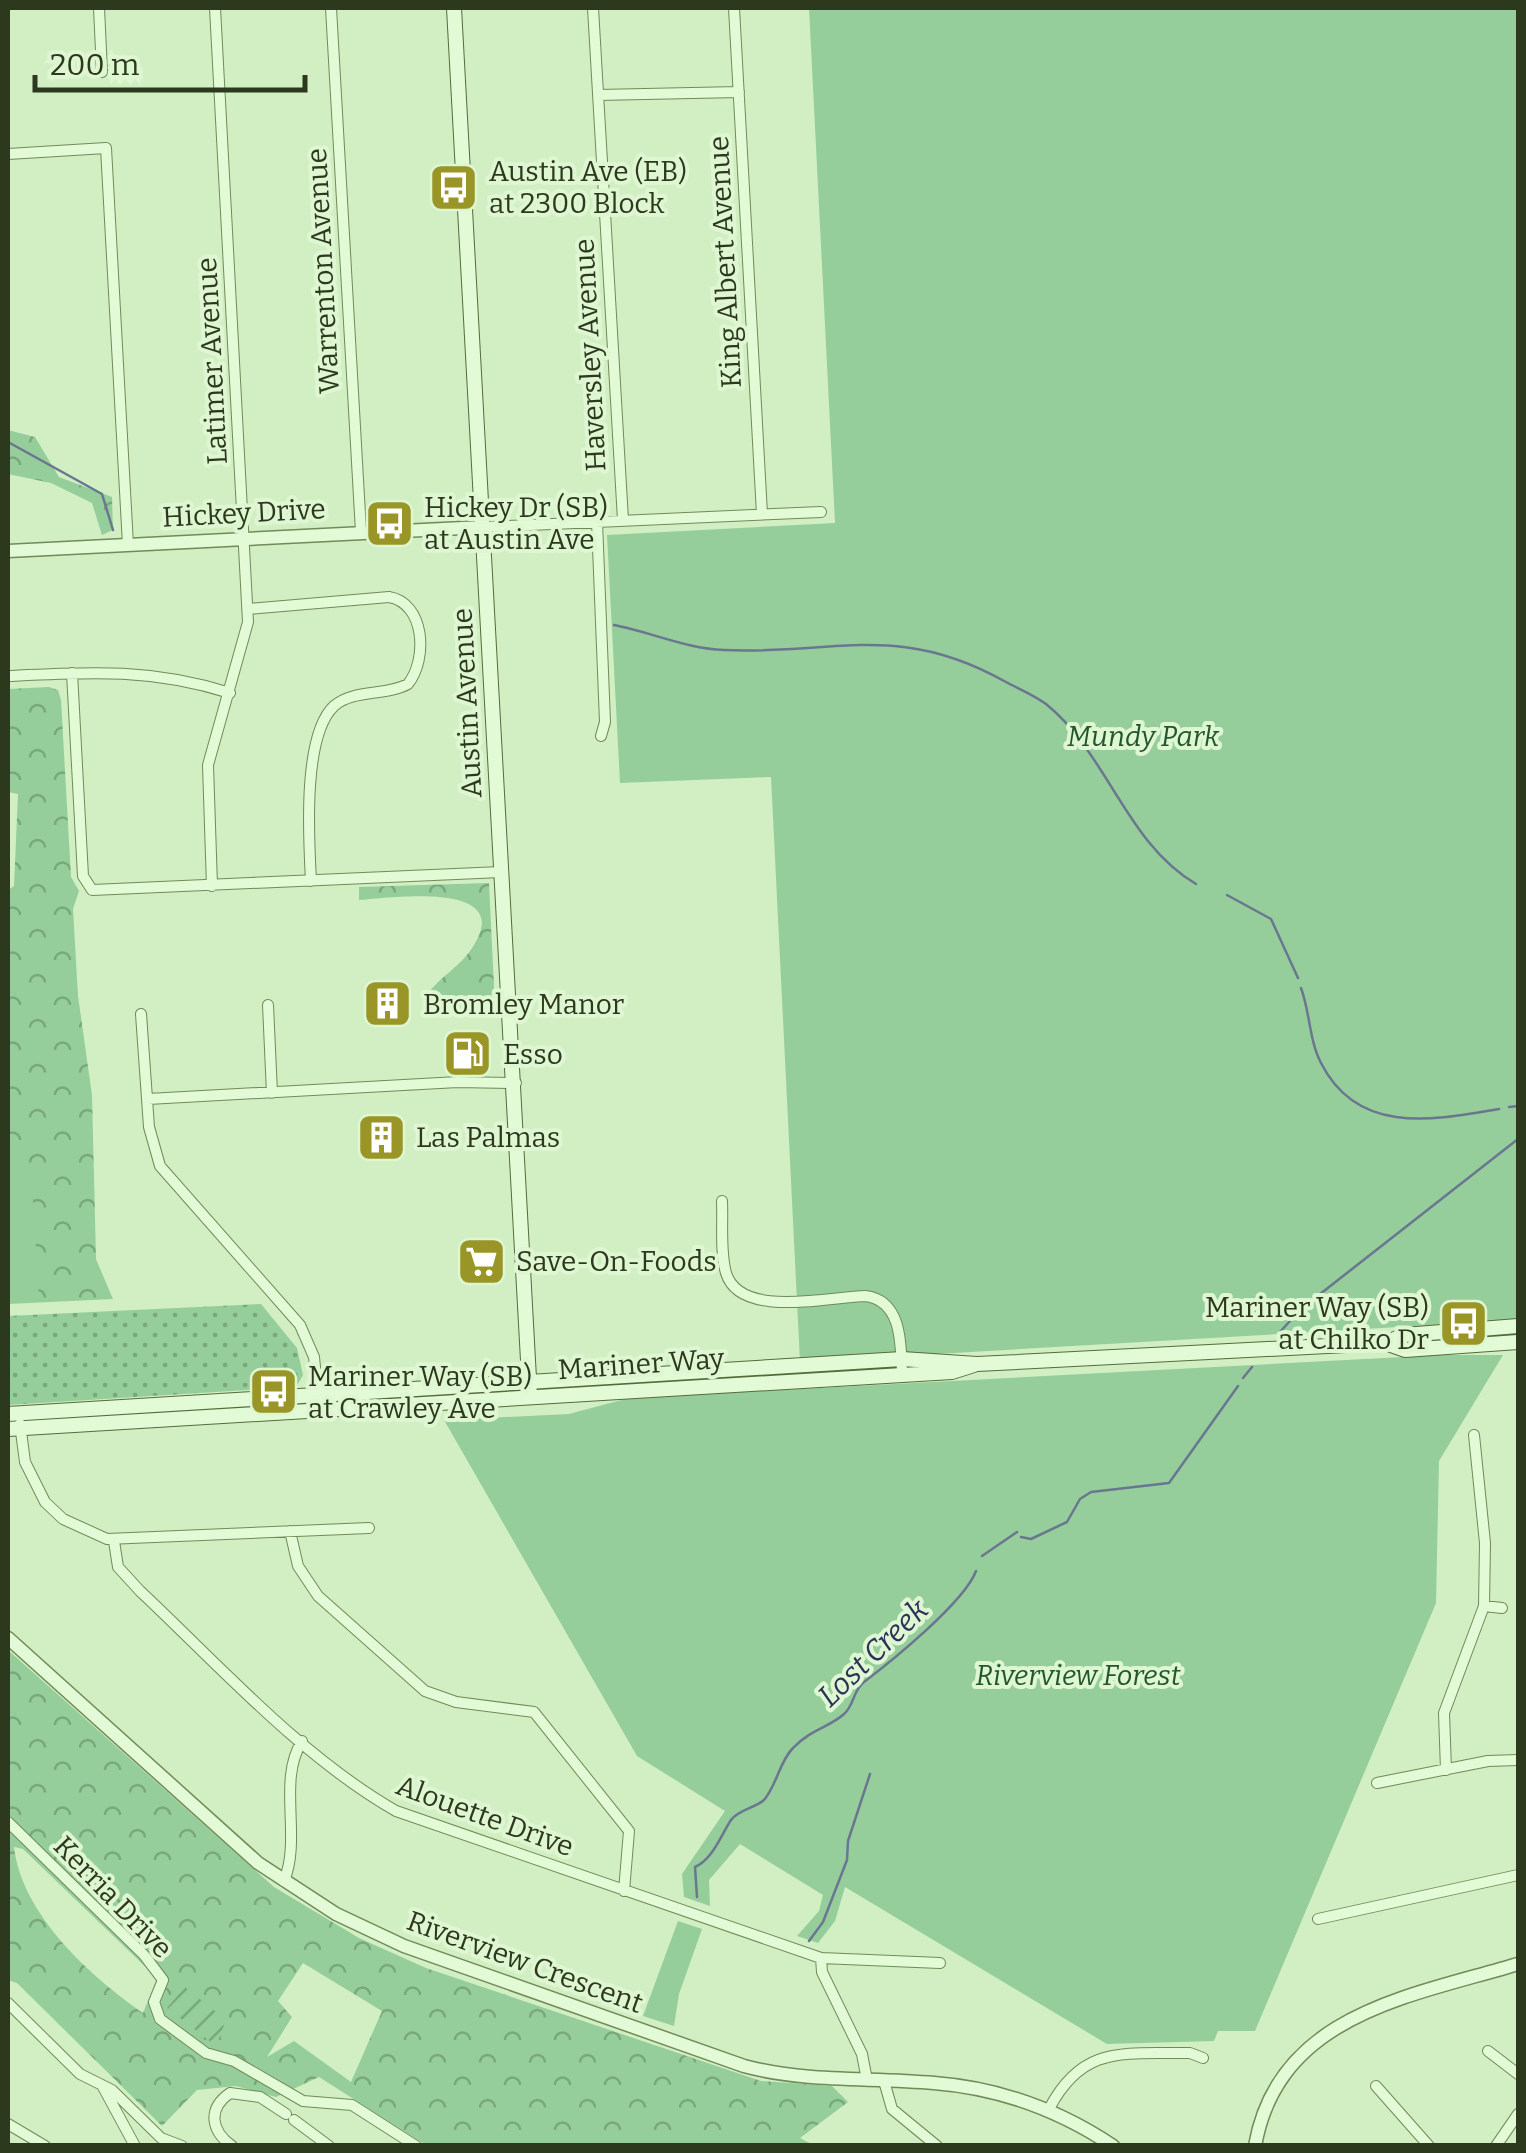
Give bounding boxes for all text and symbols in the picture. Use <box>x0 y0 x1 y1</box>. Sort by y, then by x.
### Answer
scale bar <box>35 30 305 92</box>
text: 200 m <box>50 47 140 83</box>
street label: King Albert Avenue <box>702 135 748 389</box>
street label: Warrenton Avenue <box>300 147 346 395</box>
place label: Austin Ave (EB) at 2300 Block <box>489 155 687 220</box>
bus stop icon: Austin Ave (EB) at 2300 Block <box>428 161 480 213</box>
street label: Haversley Avenue <box>567 238 613 472</box>
street label: Latimer Avenue <box>190 257 234 465</box>
place label: Hickey Dr (SB) at Austin Ave <box>424 491 608 556</box>
street label: Hickey Drive <box>161 492 327 534</box>
bus stop icon: Hickey Dr (SB) at Austin Ave <box>363 497 415 549</box>
street label: Austin Avenue <box>446 607 488 799</box>
park label: Mundy Park <box>1067 720 1220 753</box>
building icon: Bromley Manor <box>362 978 414 1030</box>
place label: Bromley Manor <box>423 988 624 1021</box>
fuel station icon: Esso <box>442 1028 494 1080</box>
place label: Esso <box>503 1038 563 1071</box>
building icon: Las Palmas <box>355 1111 407 1163</box>
place label: Las Palmas <box>416 1121 560 1154</box>
supermarket icon: Save-On-Foods <box>455 1235 507 1287</box>
place label: Save-On-Foods <box>516 1245 717 1278</box>
place label: Mariner Way (SB) at Chilko Dr <box>1205 1291 1429 1356</box>
bus stop icon: Mariner Way (SB) at Chilko Dr <box>1438 1297 1490 1349</box>
street label: Mariner Way <box>557 1342 726 1386</box>
place label: Mariner Way (SB) at Crawley Ave <box>308 1360 532 1425</box>
bus stop icon: Mariner Way (SB) at Crawley Ave <box>247 1366 299 1418</box>
water label: Lost Creek <box>811 1591 936 1714</box>
park label: Riverview Forest <box>975 1659 1182 1692</box>
street label: Alouette Drive <box>392 1769 578 1863</box>
street label: Kerria Drive <box>47 1829 179 1965</box>
street label: Riverview Crescent <box>403 1904 647 2020</box>

